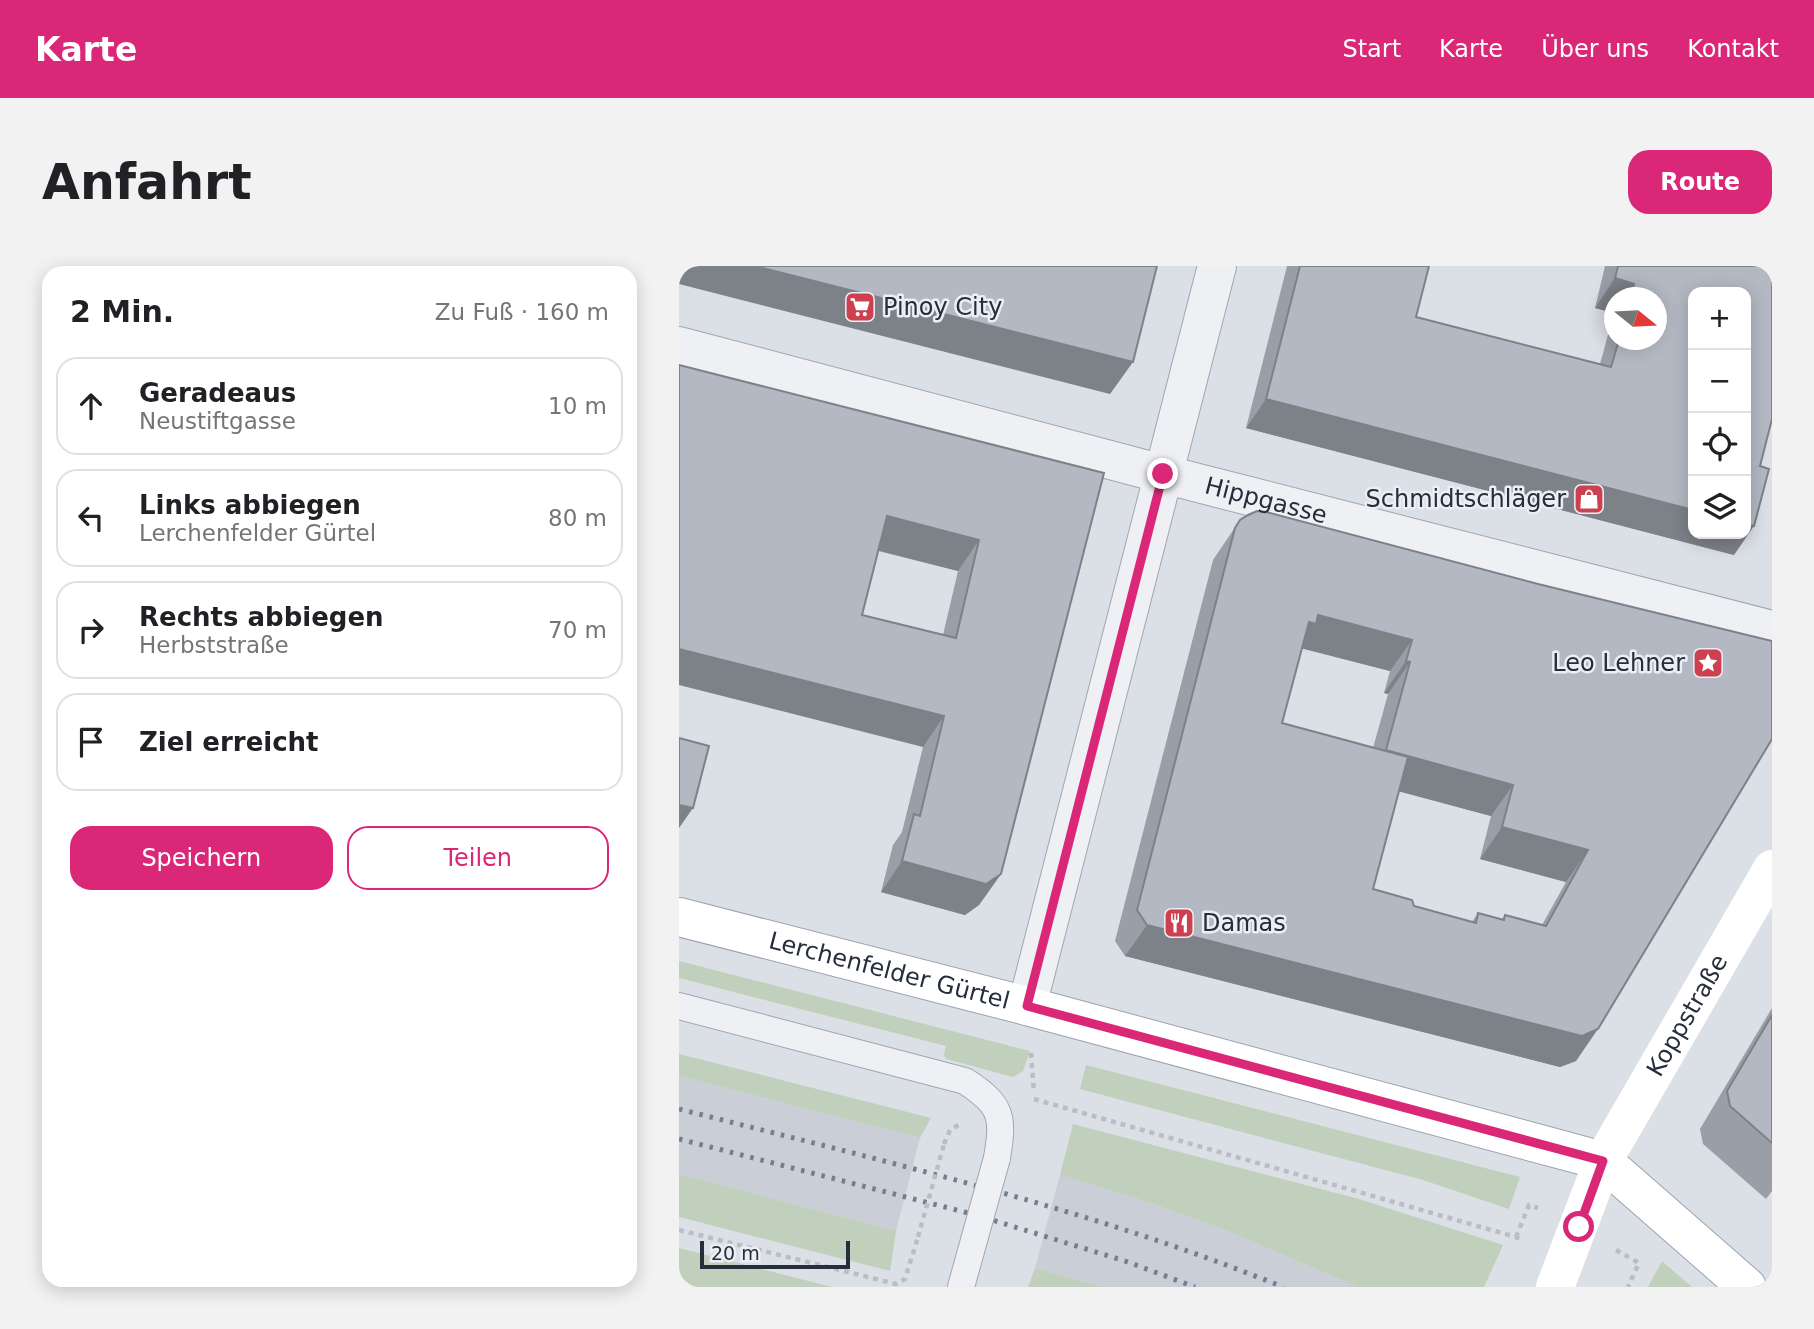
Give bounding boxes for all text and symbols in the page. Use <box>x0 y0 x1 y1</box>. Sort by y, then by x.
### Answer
text: Karte <box>35 30 137 69</box>
text: Start <box>1342 35 1401 63</box>
text: Karte <box>1439 35 1503 63</box>
text: Über uns <box>1541 35 1649 63</box>
text: Kontakt <box>1687 35 1779 63</box>
button: Route <box>1628 150 1772 214</box>
text: Anfahrt <box>42 154 252 211</box>
north arrow <box>1604 287 1667 350</box>
map controls <box>1688 287 1751 539</box>
button: + <box>1688 287 1751 350</box>
supermarket icon: Pinoy City <box>843 290 877 324</box>
place label: Pinoy City <box>883 293 1002 321</box>
text: 2 Min. <box>70 294 174 329</box>
text: Zu Fuß · 160 m <box>435 299 609 325</box>
button: − <box>1688 350 1751 413</box>
text: Geradeaus <box>139 378 296 408</box>
icon: ahead <box>72 387 110 425</box>
text: 10 m <box>548 393 607 419</box>
text: Neustiftgasse <box>139 408 296 434</box>
button: locate <box>1688 413 1751 476</box>
route end <box>1147 458 1178 489</box>
street label: Hippgasse <box>1202 471 1330 529</box>
button: layers <box>1688 476 1751 539</box>
shop icon: Schmidtschläger <box>1572 482 1606 516</box>
place label: Schmidtschläger <box>1366 485 1566 513</box>
text: Links abbiegen <box>139 490 361 520</box>
icon: left <box>72 499 110 537</box>
text: 80 m <box>548 505 607 531</box>
text: Lerchenfelder Gürtel <box>139 520 376 546</box>
text: Rechts abbiegen <box>139 602 384 632</box>
icon: right <box>72 611 110 649</box>
text: 70 m <box>548 617 607 643</box>
text: Herbststraße <box>139 632 289 658</box>
place icon: Leo Lehner <box>1691 646 1725 680</box>
place label: Leo Lehner <box>1552 649 1685 677</box>
icon: arrive <box>72 723 110 761</box>
text: Ziel erreicht <box>139 727 319 757</box>
button: Speichern <box>70 826 333 890</box>
button: Teilen <box>347 826 609 890</box>
restaurant icon: Damas <box>1162 906 1196 940</box>
place label: Damas <box>1202 909 1286 937</box>
street label: Lerchenfelder Gürtel <box>766 927 1013 1015</box>
street label: Koppstraße <box>1641 950 1733 1081</box>
route start <box>1563 1211 1594 1242</box>
scale bar <box>700 1238 851 1270</box>
text: 20 m <box>711 1242 760 1264</box>

